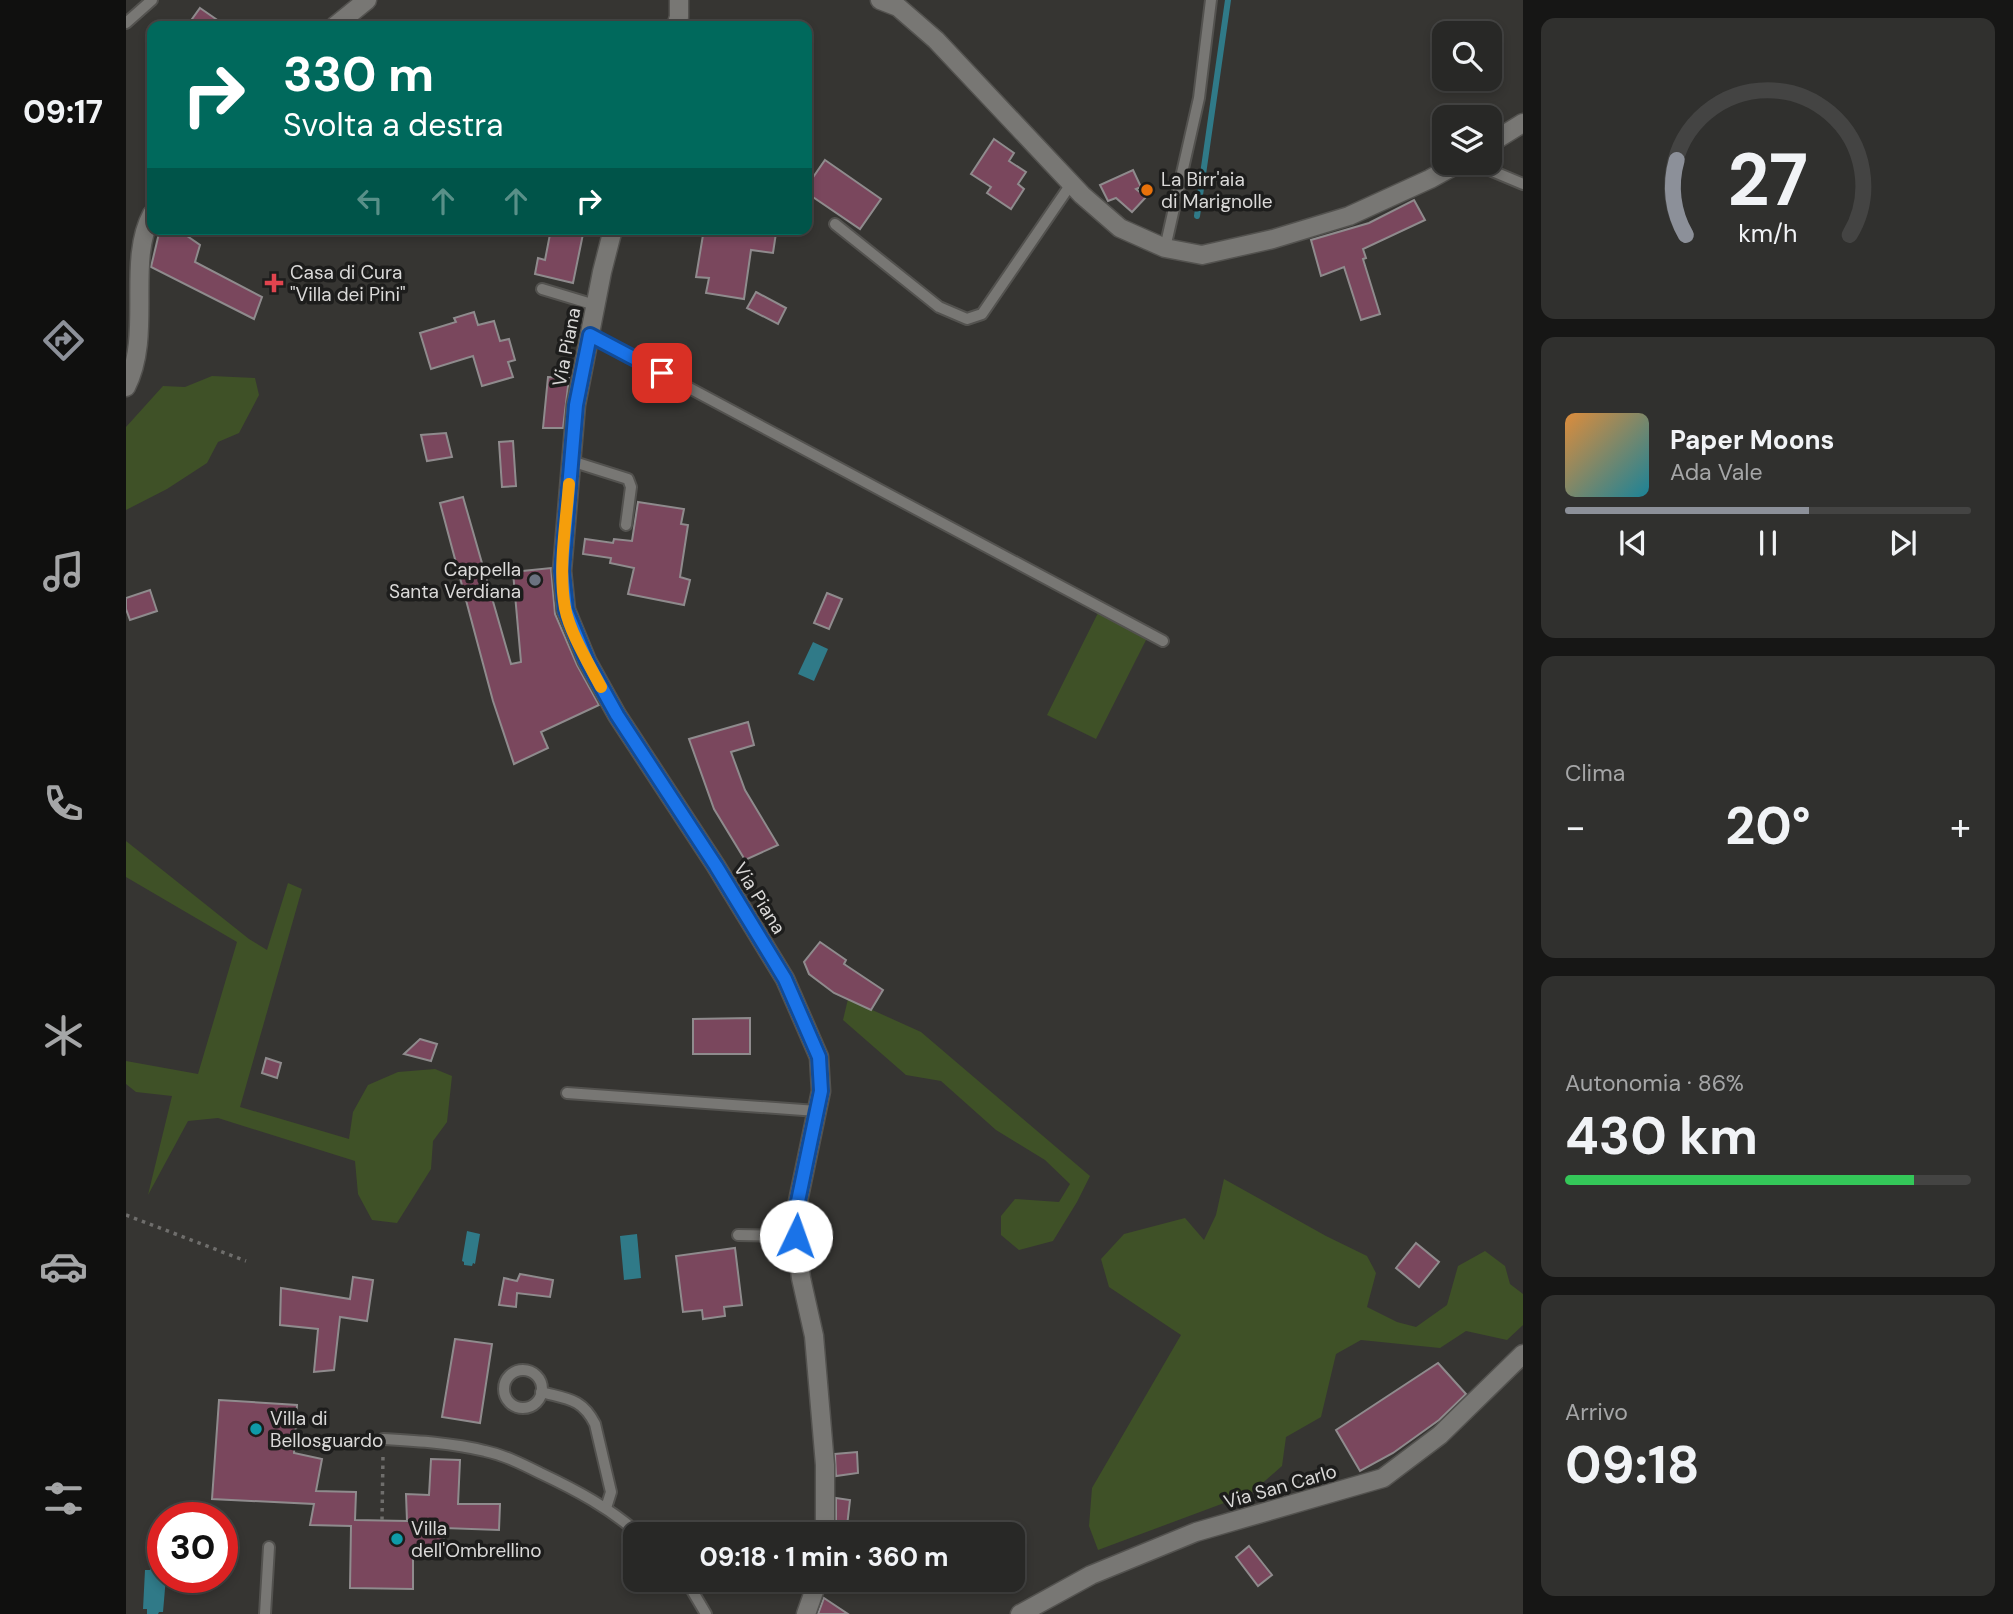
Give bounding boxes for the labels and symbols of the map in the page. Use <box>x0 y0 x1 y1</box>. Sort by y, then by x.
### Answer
place label: La Birr'aia di Marignolle <box>1161 167 1272 214</box>
marker: La Birr'aia di Marignolle <box>1139 182 1155 198</box>
place label: Casa di Cura "Villa dei Pini" <box>290 260 406 307</box>
marker: Casa di Cura "Villa dei Pini" <box>264 273 284 293</box>
street label: Via Piana <box>547 306 586 389</box>
pin <box>632 343 692 403</box>
place label: Cappella Santa Verdiana <box>389 557 521 604</box>
marker: Cappella Santa Verdiana <box>527 572 543 588</box>
street label: Via Piana <box>728 858 791 939</box>
position arrow <box>759 1199 833 1273</box>
place label: Villa di Bellosguardo <box>270 1406 383 1453</box>
marker: Villa di Bellosguardo <box>248 1421 264 1437</box>
street label: Via San Carlo <box>1221 1458 1340 1515</box>
speed limit sign: 30 <box>147 1502 238 1593</box>
place label: Villa dell'Ombrellino <box>411 1516 541 1563</box>
marker: Villa dell'Ombrellino <box>389 1531 405 1547</box>

